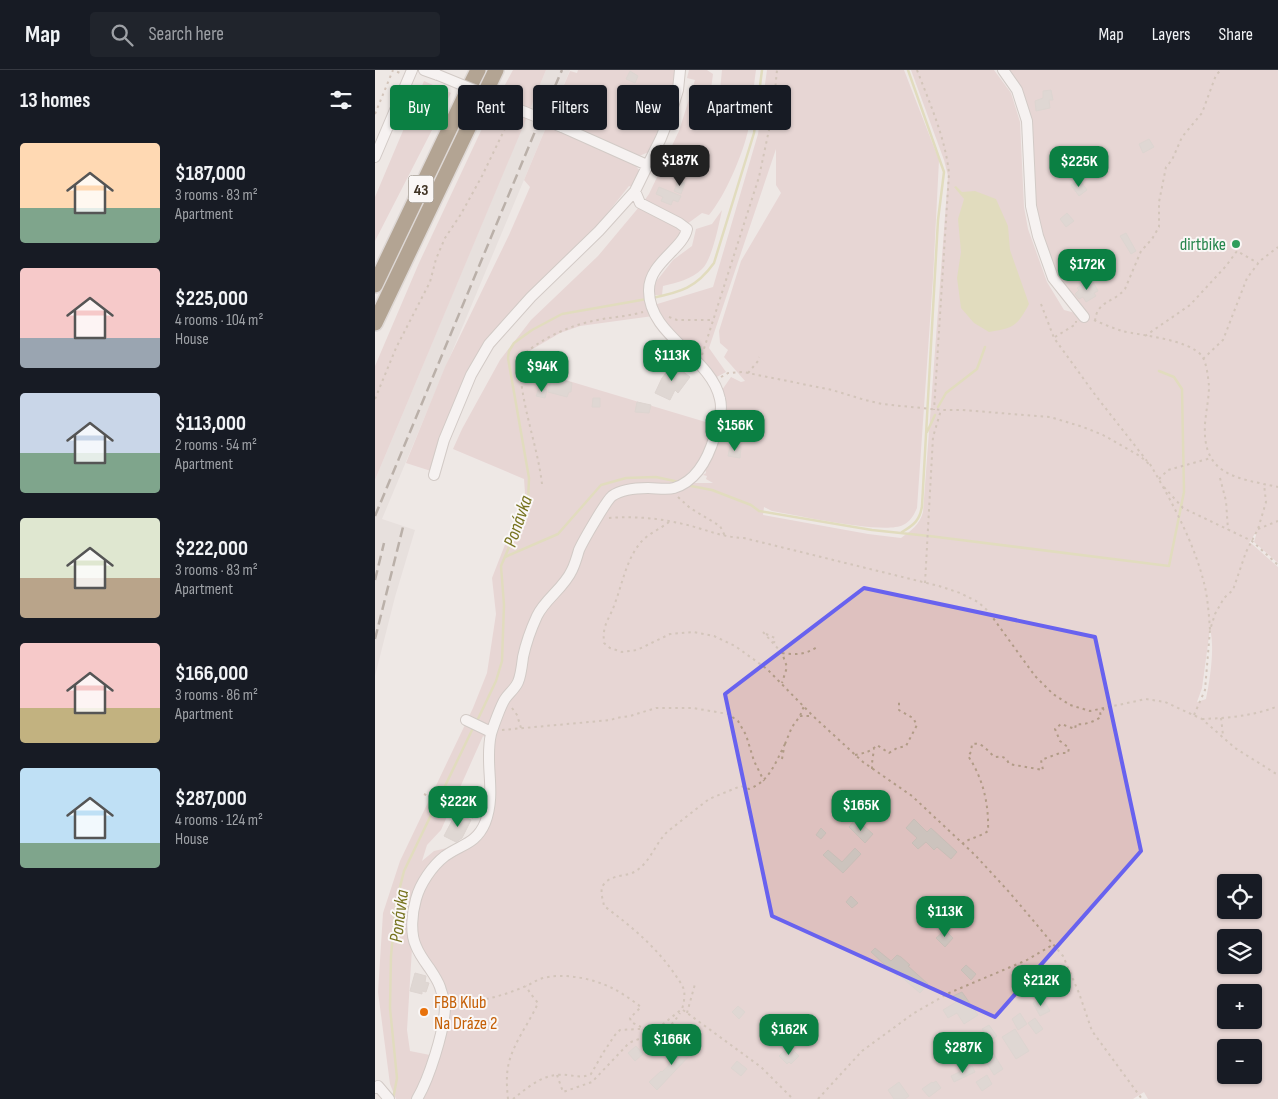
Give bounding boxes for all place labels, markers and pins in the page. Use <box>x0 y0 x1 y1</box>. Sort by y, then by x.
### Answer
pin: $187K <box>645 144 715 187</box>
pin: $225K <box>1044 146 1114 188</box>
place label: dirtbike <box>1180 234 1226 255</box>
marker: dirtbike <box>1230 238 1242 250</box>
pin: $172K <box>1052 248 1122 291</box>
pin: $113K <box>637 340 707 382</box>
pin: $94K <box>512 350 572 393</box>
pin: $156K <box>700 410 770 452</box>
pin: $222K <box>423 786 493 828</box>
pin: $165K <box>826 790 896 832</box>
pin: $113K <box>910 896 980 938</box>
pin: $212K <box>1006 964 1076 1007</box>
place label: FBB Klub Na Dráze 2 <box>434 992 497 1034</box>
marker: FBB Klub Na Dráze 2 <box>418 1006 430 1018</box>
pin: $162K <box>754 1014 824 1056</box>
pin: $166K <box>637 1024 707 1066</box>
pin: $287K <box>928 1032 998 1074</box>

